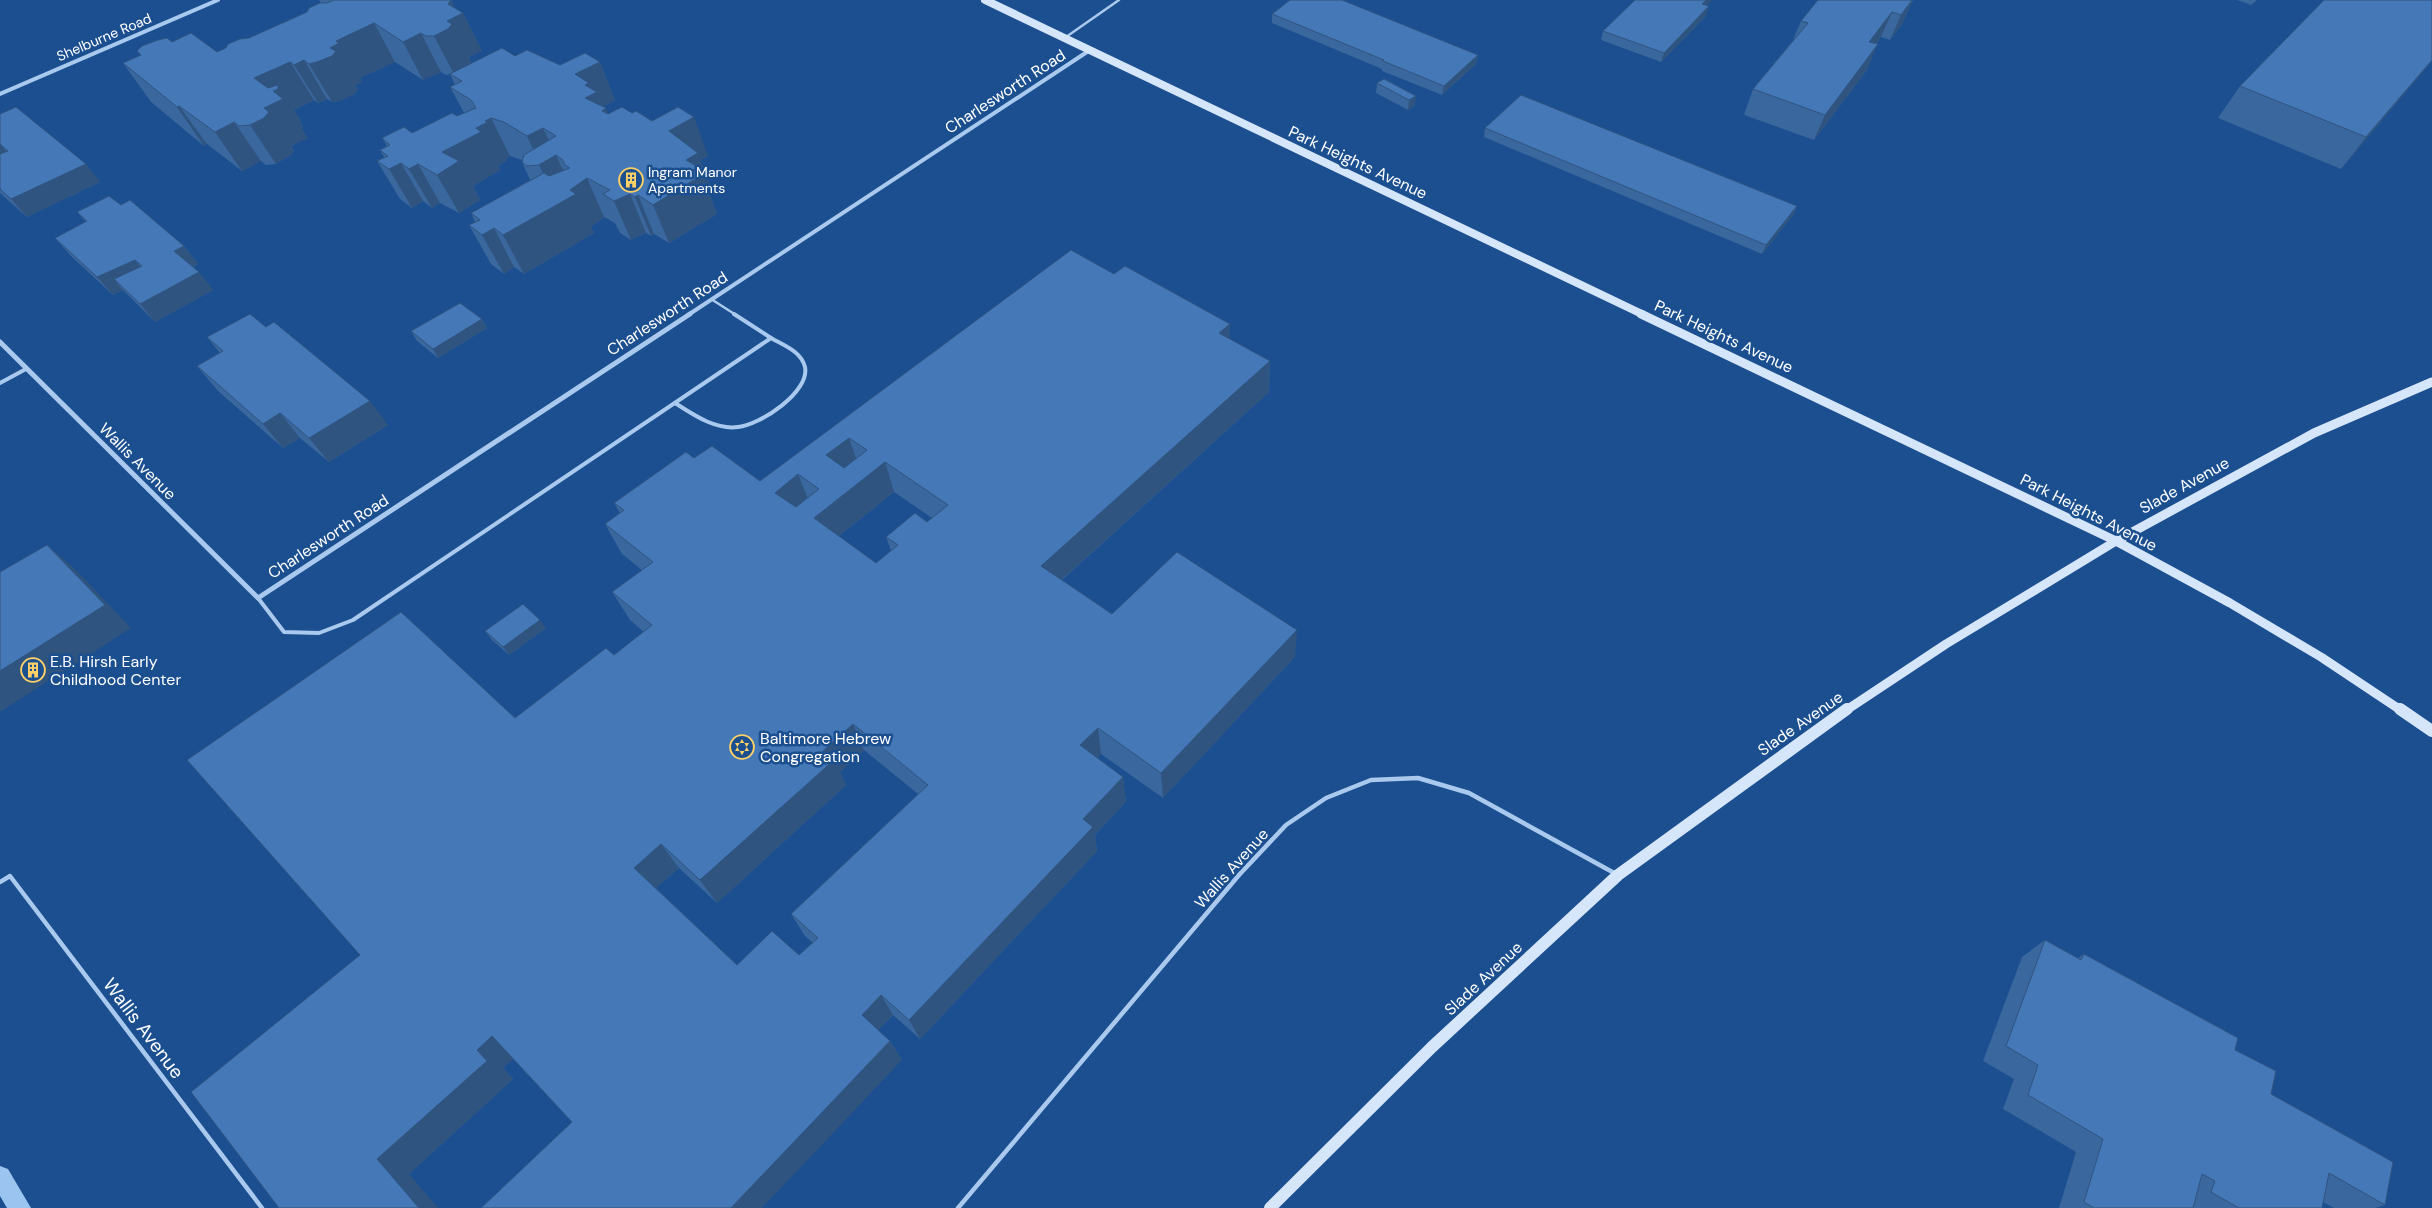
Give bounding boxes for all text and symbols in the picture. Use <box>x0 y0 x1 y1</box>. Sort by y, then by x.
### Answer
street label: Shelburne Road <box>54 9 154 65</box>
street label: Charlesworth Road <box>941 44 1070 138</box>
street label: Park Heights Avenue <box>1285 121 1431 204</box>
place label: Ingram Manor Apartments <box>648 163 737 197</box>
building icon: Ingram Manor Apartments <box>618 167 644 193</box>
street label: Charlesworth Road <box>603 266 732 360</box>
street label: Park Heights Avenue <box>1651 295 1797 378</box>
street label: Wallis Avenue <box>94 418 181 505</box>
street label: Slade Avenue <box>2136 452 2233 519</box>
street label: Park Heights Avenue <box>2017 469 2161 556</box>
street label: Charlesworth Road <box>264 489 393 583</box>
place label: E.B. Hirsh Early Childhood Center <box>50 651 181 690</box>
building icon: E.B. Hirsh Early Childhood Center <box>20 657 46 683</box>
street label: Slade Avenue <box>1754 686 1847 760</box>
place label: Baltimore Hebrew Congregation <box>760 728 891 767</box>
synagogue icon: Baltimore Hebrew Congregation <box>729 734 755 760</box>
street label: Wallis Avenue <box>1190 824 1273 913</box>
street label: Slade Avenue <box>1440 937 1527 1020</box>
street label: Wallis Avenue <box>98 973 190 1084</box>

